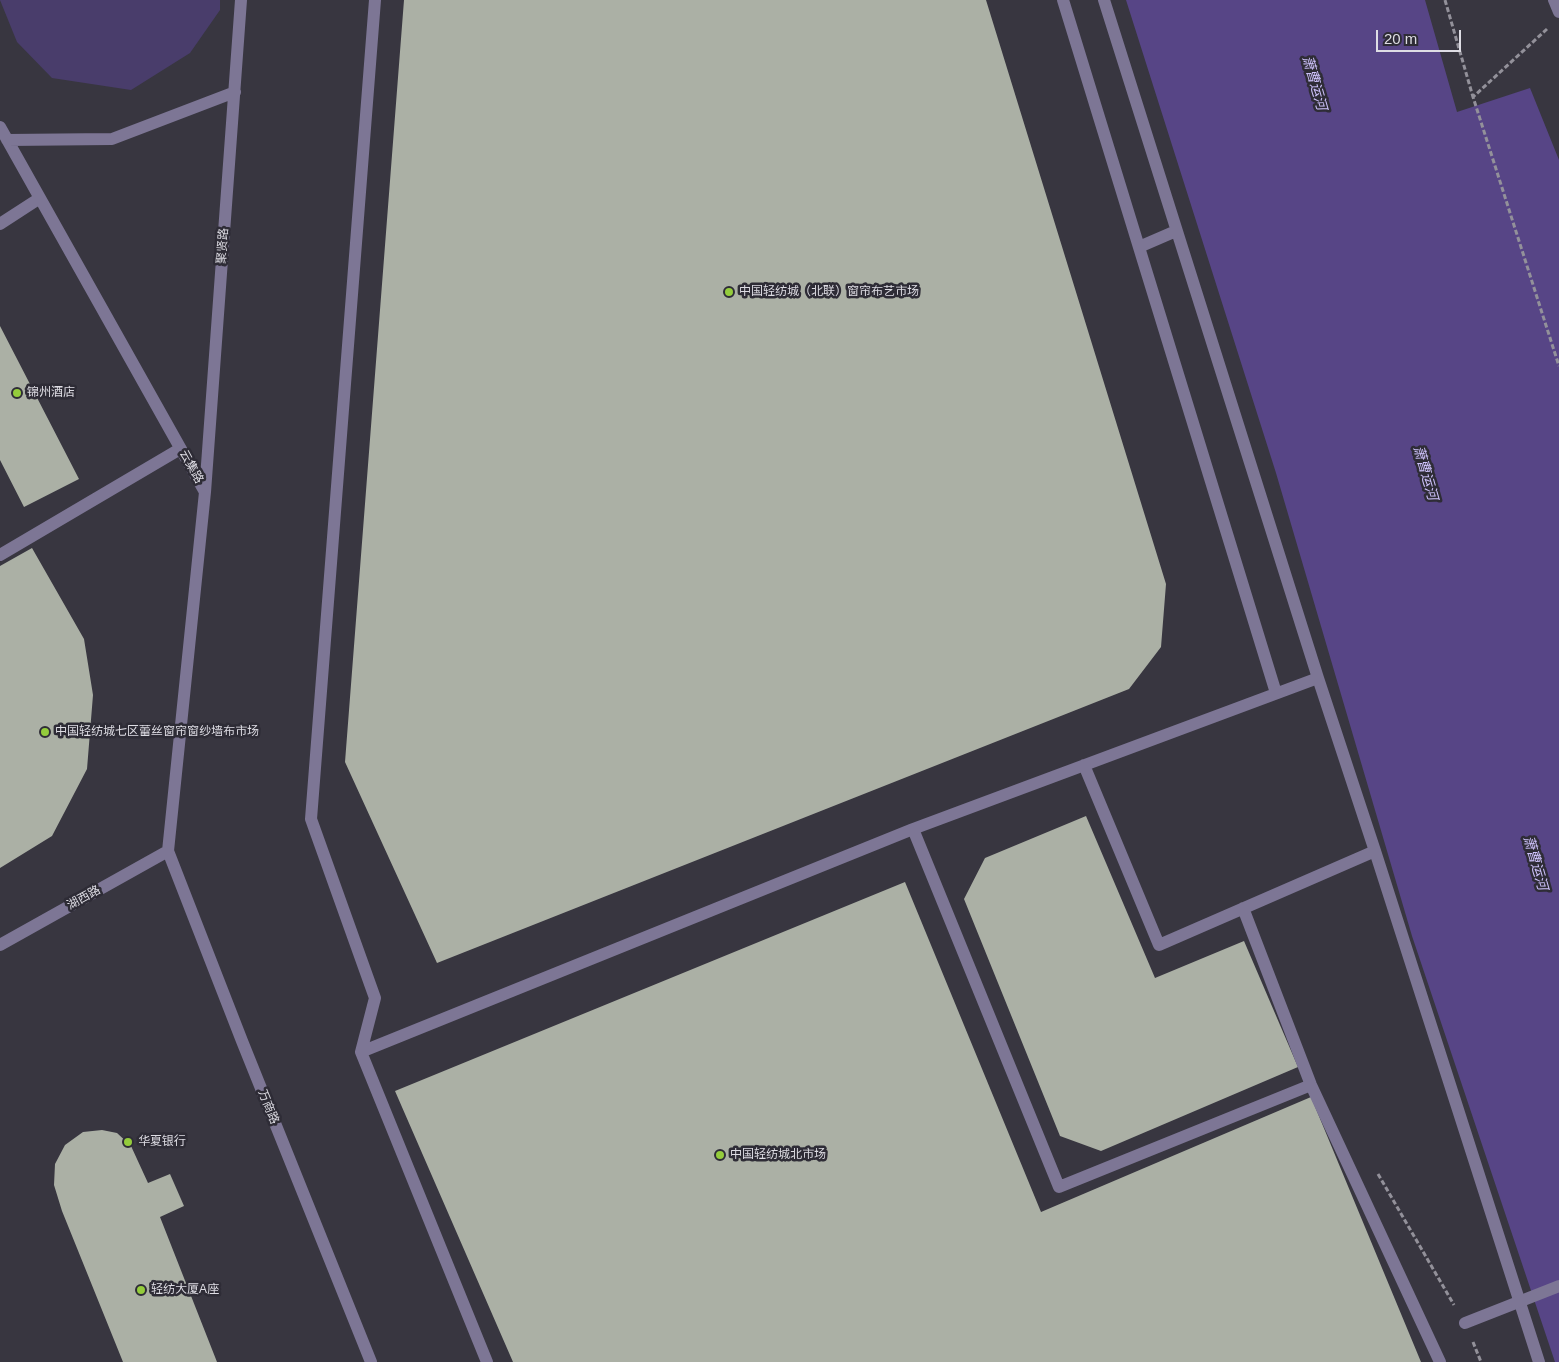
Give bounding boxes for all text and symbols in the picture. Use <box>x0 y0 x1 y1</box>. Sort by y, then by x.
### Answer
scale bar <box>1379 20 1464 52</box>
text: 20 m <box>1384 30 1417 47</box>
water label: 萧曹运河 <box>1298 54 1330 112</box>
street label: 聚贤路 <box>215 228 231 264</box>
place label: 中国轻纺城（北联）窗帘布艺市场 <box>739 285 919 299</box>
marker: 中国轻纺城（北联）窗帘布艺市场 <box>723 286 735 298</box>
place label: 锦州酒店 <box>27 386 75 400</box>
marker: 锦州酒店 <box>11 387 23 399</box>
water label: 萧曹运河 <box>1409 444 1441 502</box>
street label: 云集路 <box>176 448 206 486</box>
place label: 中国轻纺城七区蕾丝窗帘窗纱墙布市场 <box>55 725 259 739</box>
marker: 中国轻纺城七区蕾丝窗帘窗纱墙布市场 <box>39 726 51 738</box>
water label: 萧曹运河 <box>1519 834 1551 892</box>
street label: 湖西路 <box>65 883 103 913</box>
street label: 万商路 <box>255 1088 281 1126</box>
place label: 华夏银行 <box>138 1135 186 1149</box>
marker: 华夏银行 <box>122 1136 134 1148</box>
place label: 中国轻纺城北市场 <box>730 1148 826 1162</box>
marker: 中国轻纺城北市场 <box>714 1149 726 1161</box>
place label: 轻纺大厦A座 <box>151 1283 219 1297</box>
marker: 轻纺大厦A座 <box>135 1284 147 1296</box>

